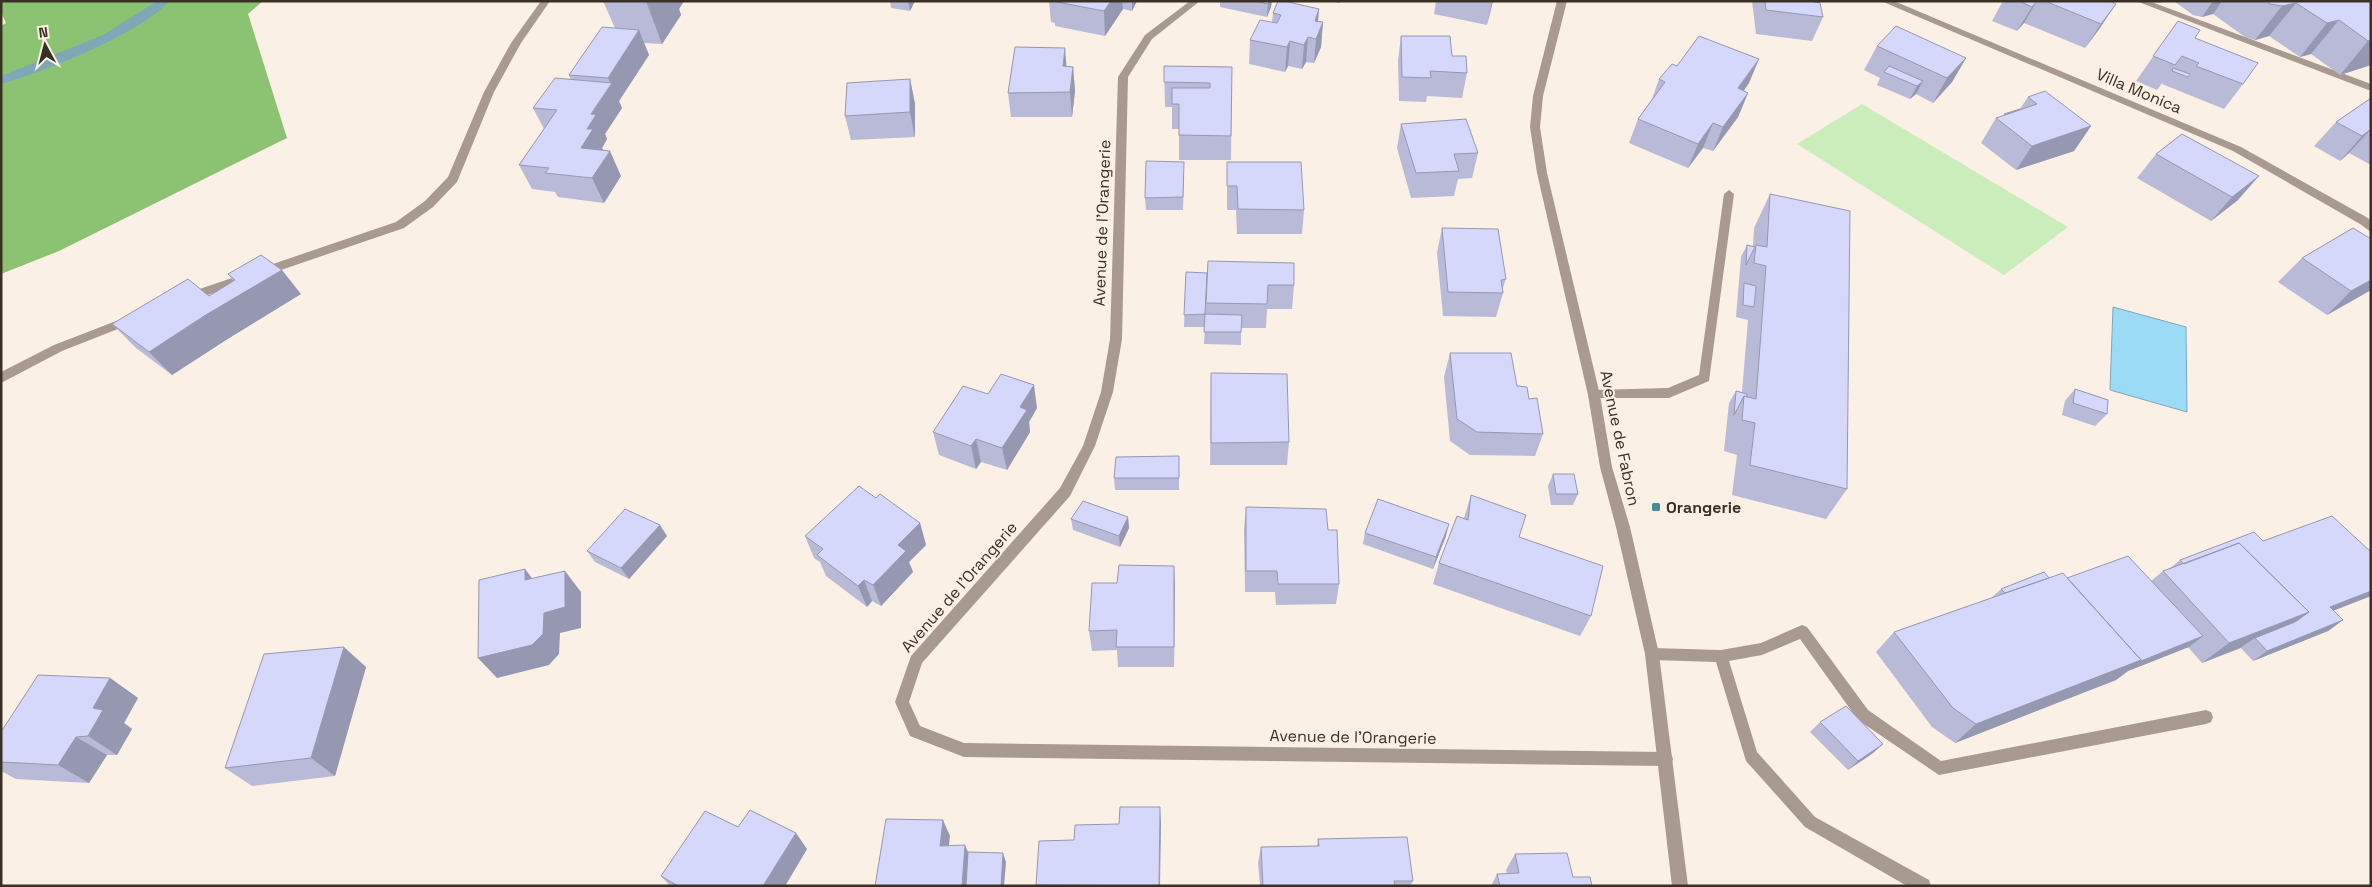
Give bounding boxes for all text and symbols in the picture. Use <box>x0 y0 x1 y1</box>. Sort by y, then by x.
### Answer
north arrow <box>20 20 70 70</box>
text: N <box>38 23 49 42</box>
street label: Villa Monica <box>2093 64 2185 118</box>
street label: Avenue de l'Orangerie <box>1089 139 1115 307</box>
street label: Avenue de Fabron <box>1595 368 1645 508</box>
place label: Orangerie <box>1666 497 1741 518</box>
marker: Orangerie <box>1650 501 1662 513</box>
street label: Avenue de l'Orangerie <box>896 517 1022 657</box>
street label: Avenue de l'Orangerie <box>1269 725 1437 749</box>

